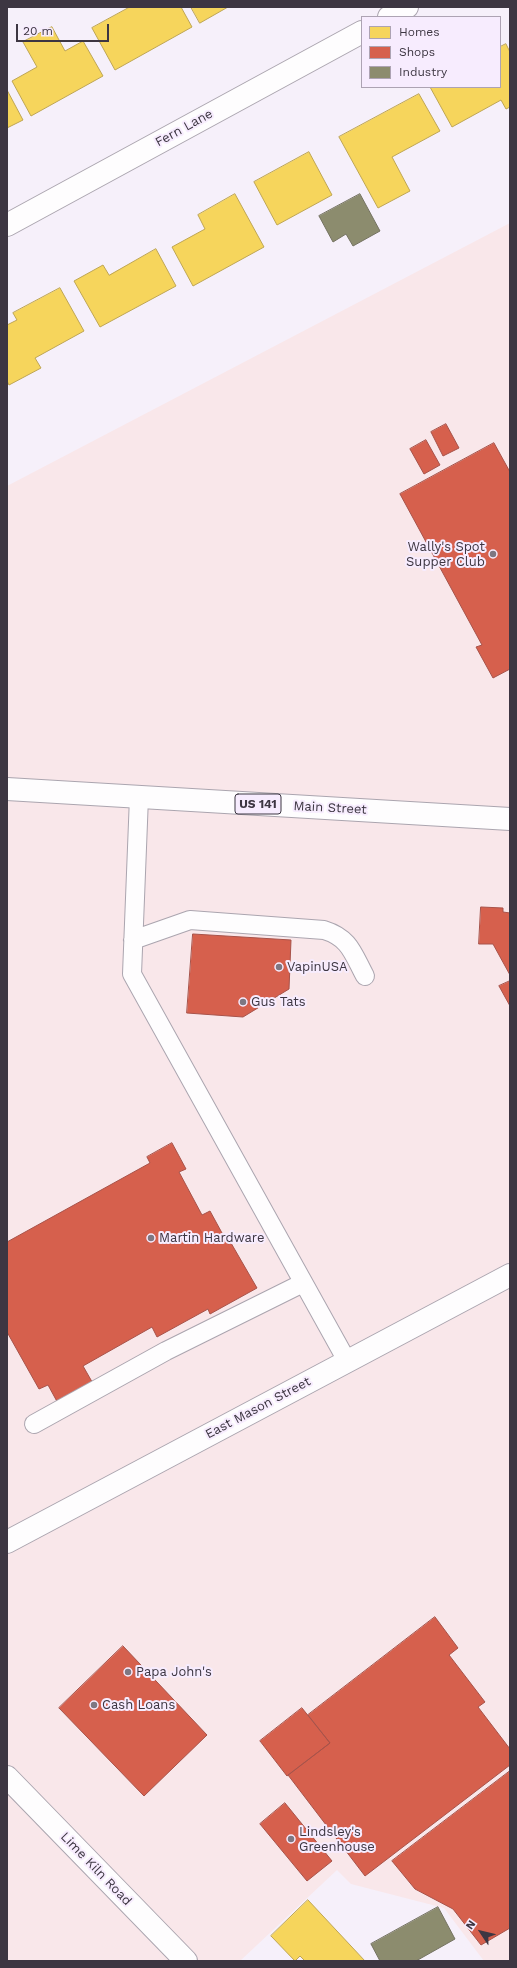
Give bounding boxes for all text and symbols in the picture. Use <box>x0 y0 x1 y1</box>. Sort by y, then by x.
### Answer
scale bar <box>18 16 111 42</box>
legend <box>361 16 501 88</box>
text: 20 m <box>23 24 53 38</box>
text: Homes <box>399 25 440 39</box>
text: Shops <box>399 45 435 59</box>
text: Industry <box>399 65 447 79</box>
street label: Fern Lane <box>153 106 215 150</box>
place label: Wally's Spot Supper Club <box>406 539 485 570</box>
marker: Wally's Spot Supper Club <box>488 549 498 559</box>
road number: US 141 <box>235 794 281 814</box>
street label: Main Street <box>293 798 367 818</box>
place label: VapinUSA <box>287 959 348 975</box>
marker: VapinUSA <box>274 962 284 972</box>
place label: Gus Tats <box>251 994 306 1010</box>
marker: Gus Tats <box>238 997 248 1007</box>
place label: Martin Hardware <box>159 1230 264 1246</box>
marker: Martin Hardware <box>146 1233 156 1243</box>
street label: East Mason Street <box>203 1374 313 1442</box>
place label: Papa John's <box>136 1664 212 1680</box>
marker: Papa John's <box>123 1667 133 1677</box>
place label: Cash Loans <box>102 1697 175 1713</box>
marker: Cash Loans <box>89 1700 99 1710</box>
place label: Lindsley's Greenhouse <box>299 1824 375 1855</box>
street label: Lime Kiln Road <box>57 1829 135 1909</box>
marker: Lindsley's Greenhouse <box>286 1834 296 1844</box>
north arrow <box>461 1912 501 1952</box>
text: N <box>463 1918 478 1932</box>

